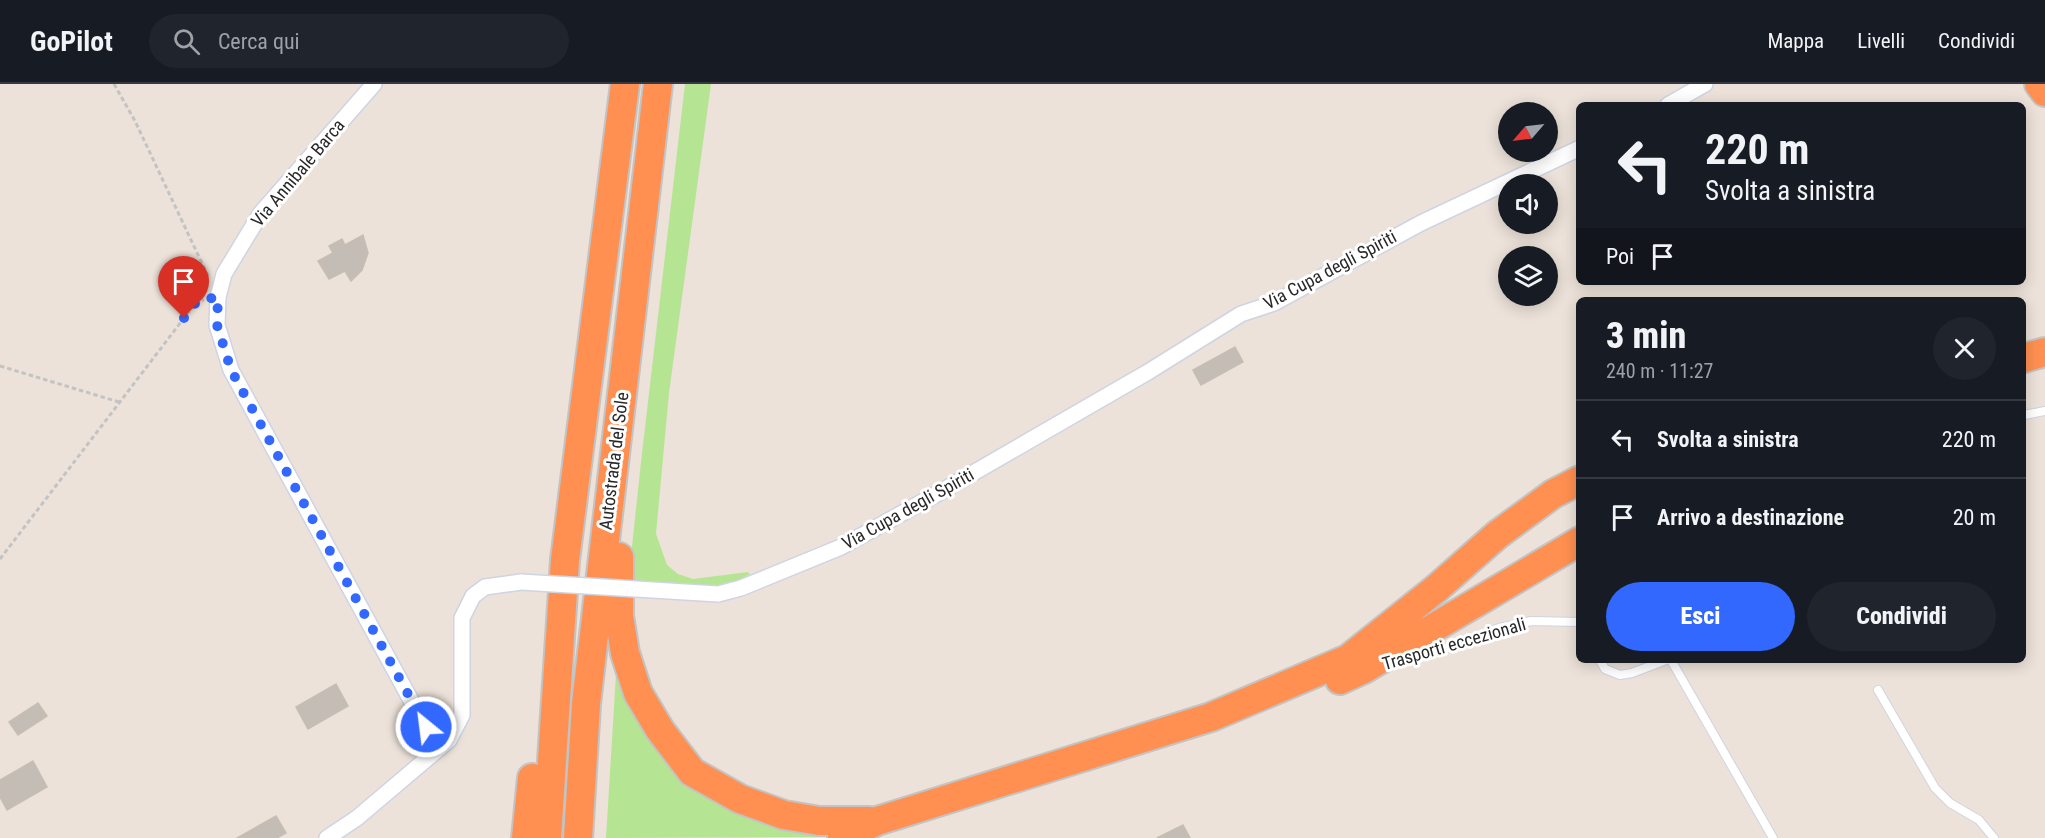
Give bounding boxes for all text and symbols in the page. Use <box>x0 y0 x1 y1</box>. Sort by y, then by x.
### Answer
search box <box>149 14 569 68</box>
text: GoPilot <box>30 25 113 58</box>
icon: search <box>170 25 203 58</box>
text: Cerca qui <box>218 29 300 54</box>
text: Mappa <box>1767 29 1824 53</box>
text: Livelli <box>1857 29 1905 53</box>
text: Condividi <box>1938 29 2015 53</box>
north arrow <box>1498 102 1558 162</box>
map controls <box>1498 102 1558 306</box>
street label: Via Annibale Barca <box>247 115 349 231</box>
text: 220 m <box>1705 125 1810 174</box>
icon: left <box>1606 126 1684 204</box>
button: sound <box>1498 174 1558 234</box>
text: Svolta a sinistra <box>1705 175 1875 207</box>
street label: Via Cupa degli Spiriti <box>1260 226 1400 313</box>
icon: arrive <box>1646 240 1679 273</box>
text: Poi <box>1606 244 1634 269</box>
button: layers <box>1498 246 1558 306</box>
pin <box>158 256 209 318</box>
icon: arrive <box>167 265 200 298</box>
text: 3 min <box>1606 315 1686 357</box>
button: close <box>1933 317 1996 380</box>
text: 240 m · 11:27 <box>1606 359 1713 383</box>
street label: Autostrada del Sole <box>595 391 632 531</box>
icon: left <box>1606 423 1639 456</box>
text: Svolta a sinistra <box>1657 427 1799 452</box>
text: 220 m <box>1942 427 1996 452</box>
street label: Via Cupa degli Spiriti <box>838 464 977 554</box>
icon: arrive <box>1606 501 1639 534</box>
text: Arrivo a destinazione <box>1657 505 1844 530</box>
text: 20 m <box>1953 505 1996 530</box>
button: Esci <box>1606 582 1795 651</box>
button: Condividi <box>1807 582 1996 651</box>
street label: Trasporti eccezionali <box>1380 613 1528 674</box>
position arrow <box>394 695 458 759</box>

